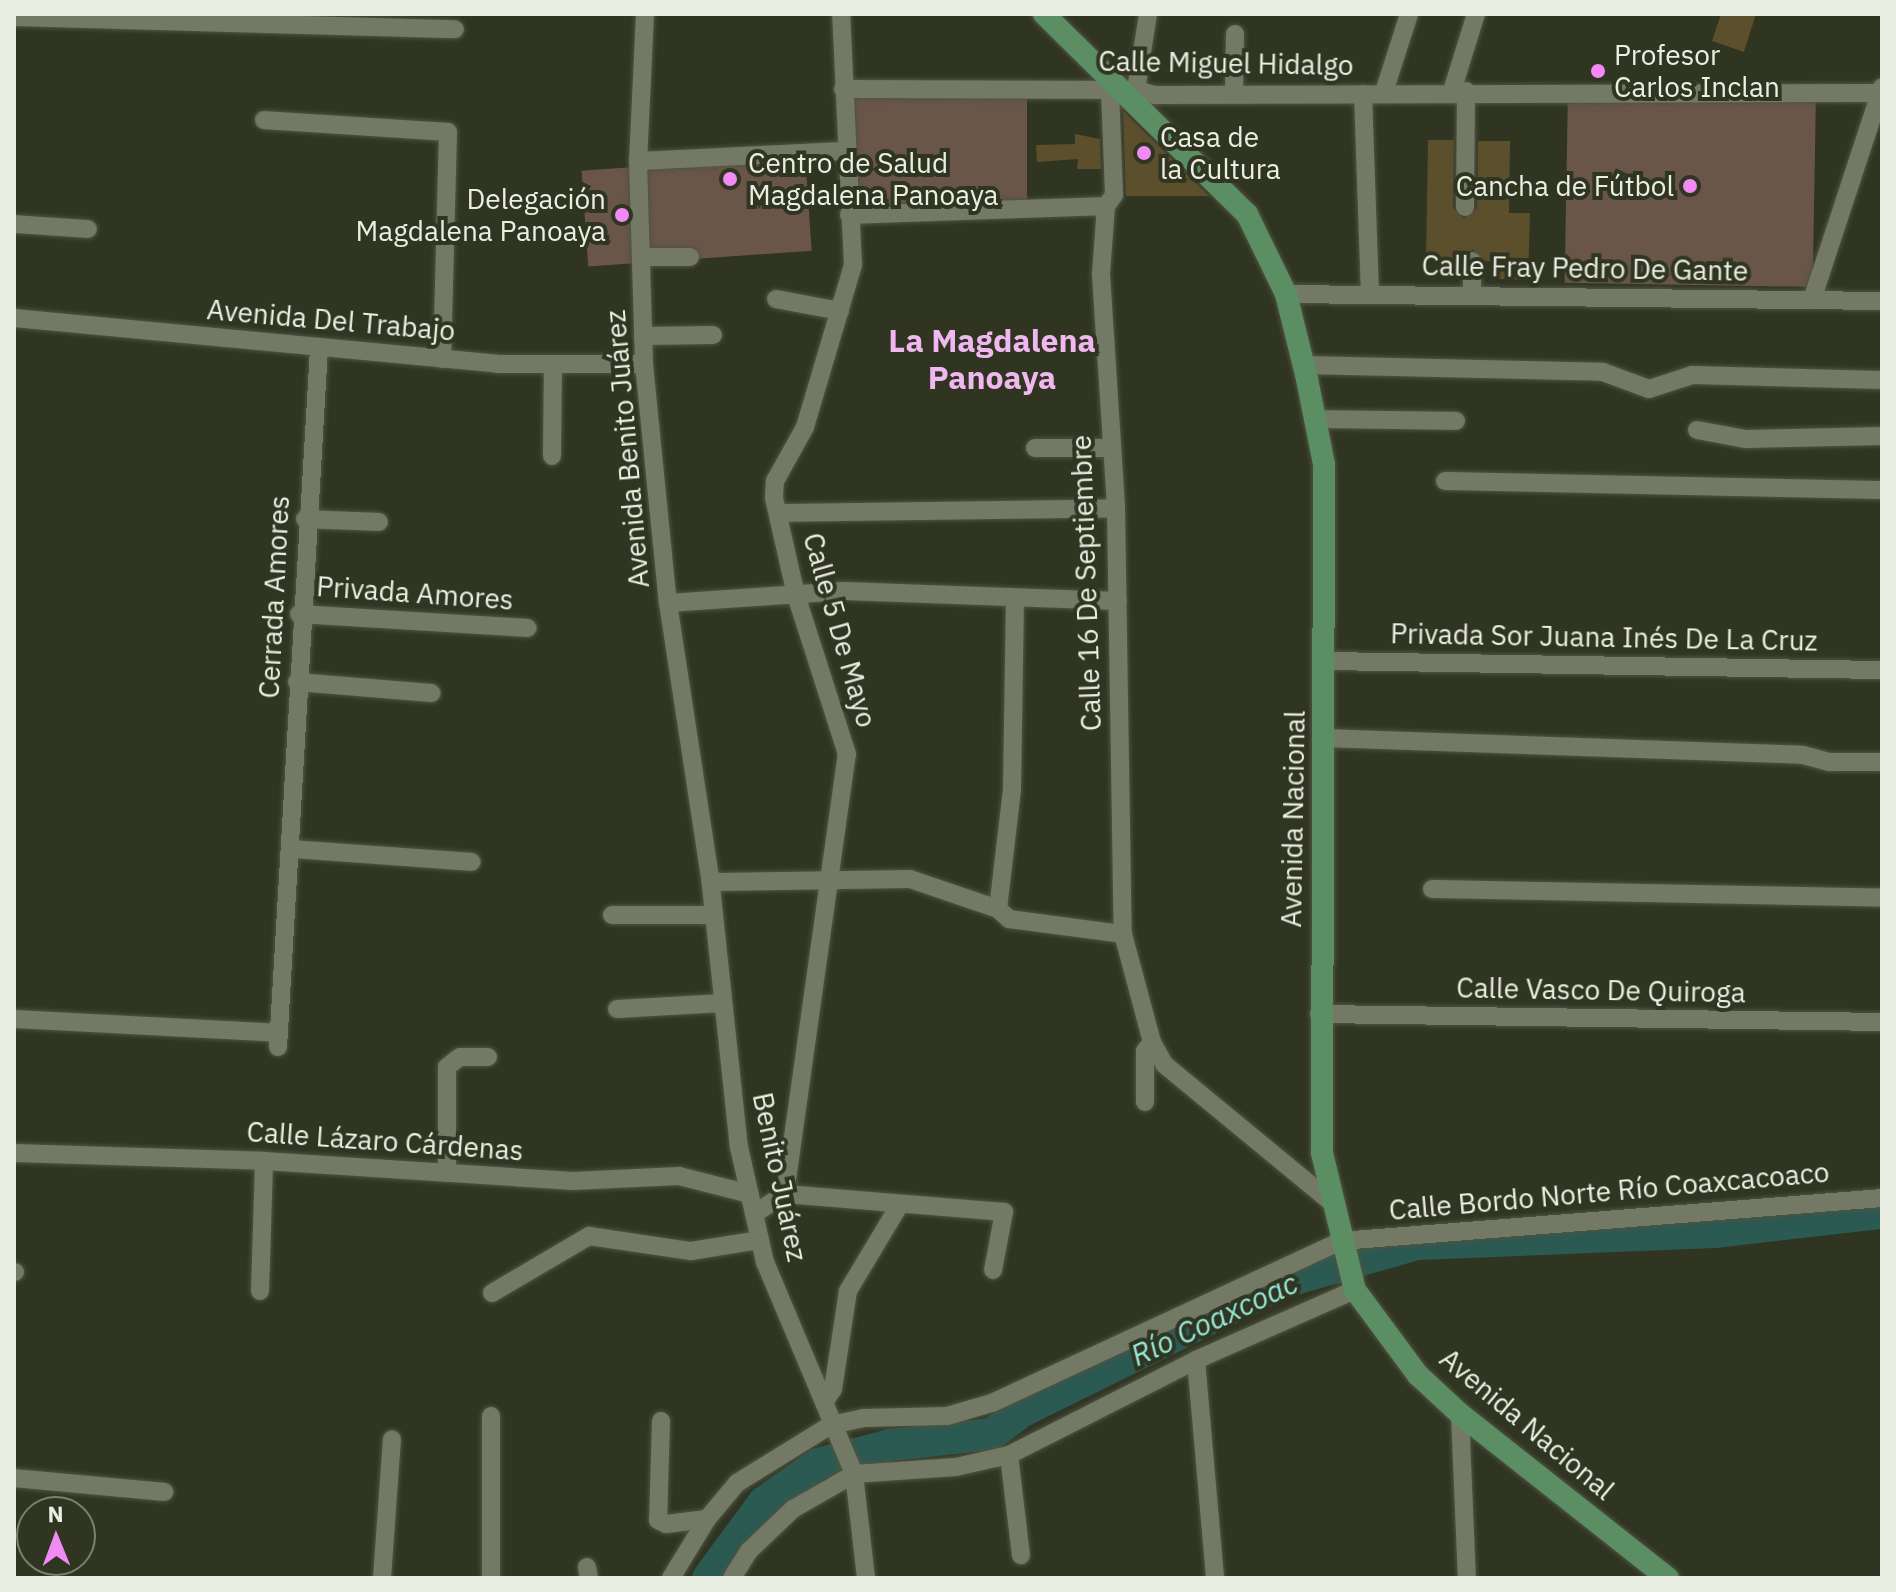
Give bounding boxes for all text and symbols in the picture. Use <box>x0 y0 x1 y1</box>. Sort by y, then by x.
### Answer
place label: Profesor Carlos Inclan <box>1614 38 1780 104</box>
street label: Calle Miguel Hidalgo <box>1098 44 1354 82</box>
marker: Profesor Carlos Inclan <box>1589 62 1607 80</box>
place label: Casa de la Cultura <box>1160 120 1281 186</box>
marker: Casa de la Cultura <box>1135 144 1153 162</box>
place label: Centro de Salud Magdalena Panoaya <box>748 146 999 212</box>
marker: Centro de Salud Magdalena Panoaya <box>719 168 741 190</box>
place label: Cancha de Fútbol <box>1456 169 1674 203</box>
marker: Cancha de Fútbol <box>1681 177 1699 195</box>
place label: Delegación Magdalena Panoaya <box>355 182 606 248</box>
marker: Delegación Magdalena Panoaya <box>613 206 631 224</box>
street label: Calle Fray Pedro De Gante <box>1421 248 1749 288</box>
street label: Avenida Del Trabajo <box>205 292 457 348</box>
street label: Avenida Benito Juárez <box>598 309 656 589</box>
district label: La Magdalena Panoaya <box>888 322 1096 397</box>
street label: Calle 16 De Septiembre <box>1064 434 1108 732</box>
street label: Cerrada Amores <box>252 495 296 699</box>
street label: Calle 5 De Mayo <box>796 529 884 731</box>
street label: Privada Amores <box>315 569 515 617</box>
street label: Privada Sor Juana Inés De La Cruz <box>1390 616 1818 658</box>
street label: Avenida Nacional <box>1274 710 1312 928</box>
street label: Calle Vasco De Quiroga <box>1456 971 1746 1009</box>
street label: Benito Juárez <box>746 1089 814 1265</box>
street label: Calle Lázaro Cárdenas <box>246 1115 524 1167</box>
street label: Calle Bordo Norte Río Coaxcacoaco <box>1387 1155 1831 1227</box>
water label: Río Coaxcoac <box>1125 1265 1303 1373</box>
street label: Avenida Nacional <box>1433 1341 1621 1507</box>
north arrow <box>16 1496 96 1576</box>
text: N <box>47 1499 64 1528</box>

